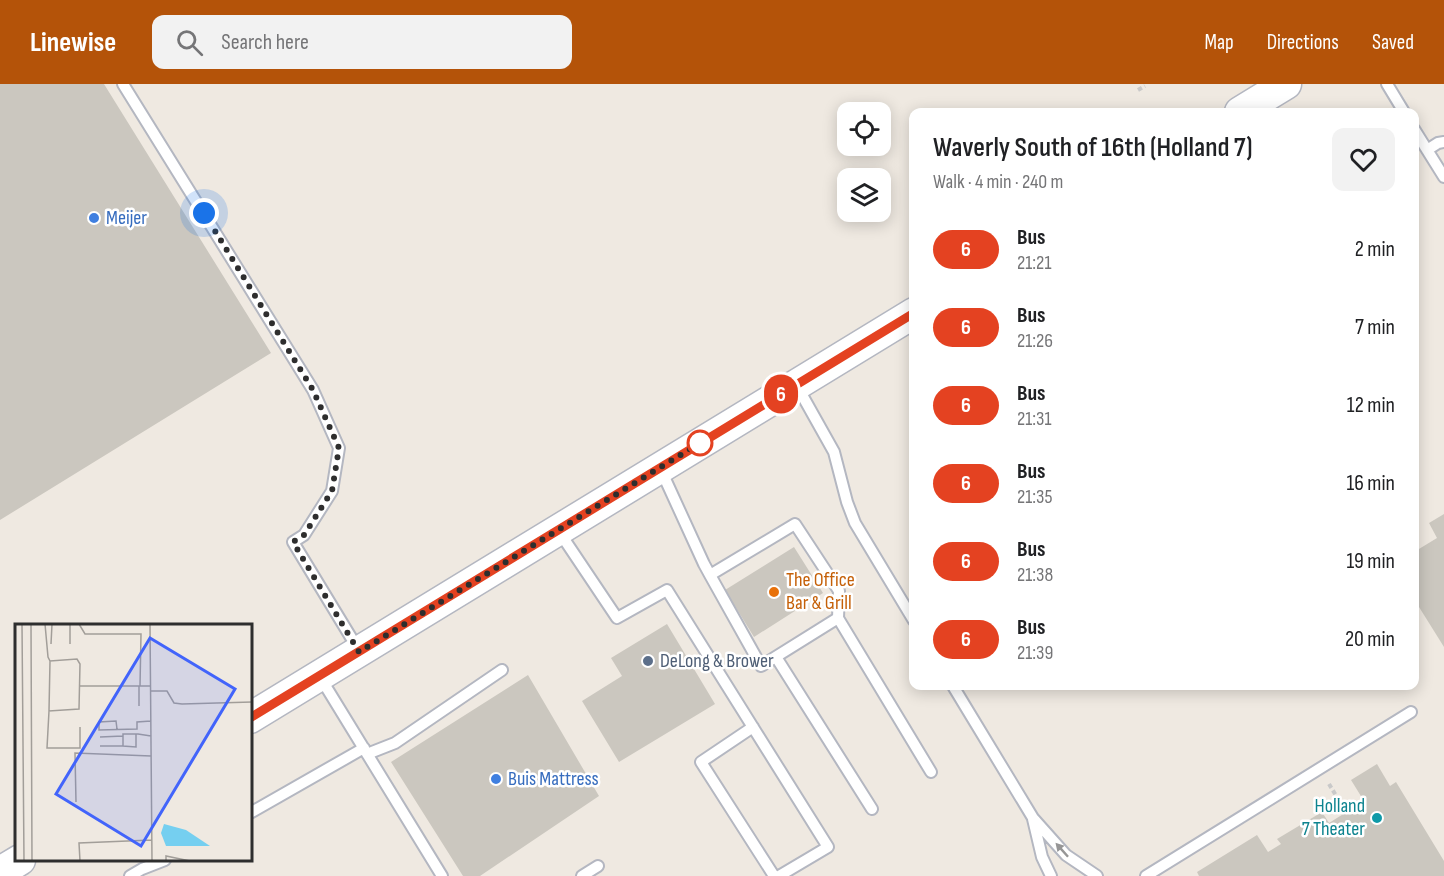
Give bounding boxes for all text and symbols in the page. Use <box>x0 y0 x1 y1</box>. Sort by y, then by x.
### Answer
search box <box>152 15 572 69</box>
text: Linewise <box>30 26 116 59</box>
icon: search <box>173 26 206 59</box>
text: Search here <box>221 29 309 56</box>
text: Map <box>1204 30 1234 55</box>
text: Directions <box>1267 30 1339 55</box>
text: Saved <box>1372 30 1414 55</box>
map controls <box>837 102 891 222</box>
button: locate <box>837 102 891 156</box>
button: heart <box>1332 128 1395 191</box>
text: Waverly South of 16th (Holland 7) <box>933 131 1253 164</box>
button: layers <box>837 168 891 222</box>
text: Walk · 4 min · 240 m <box>933 170 1063 194</box>
your location <box>189 198 219 228</box>
place label: Meijer <box>106 206 147 230</box>
marker: Meijer <box>87 211 101 225</box>
text: Bus <box>1017 224 1046 251</box>
text: 2 min <box>1355 236 1395 263</box>
text: 6 <box>961 237 971 262</box>
text: 21:21 <box>1017 251 1051 275</box>
text: Bus <box>1017 302 1046 329</box>
text: 7 min <box>1355 314 1395 341</box>
text: 6 <box>961 315 971 340</box>
text: 21:26 <box>1017 329 1053 353</box>
line badge: 6 <box>762 374 800 414</box>
text: Bus <box>1017 380 1046 407</box>
text: 6 <box>776 382 786 407</box>
text: 12 min <box>1347 392 1395 419</box>
text: 6 <box>961 393 971 418</box>
text: 21:31 <box>1017 407 1051 431</box>
unlabelled marker <box>687 430 713 456</box>
text: Bus <box>1017 458 1046 485</box>
text: 16 min <box>1347 470 1395 497</box>
text: 6 <box>961 471 971 496</box>
text: 21:35 <box>1017 485 1052 509</box>
text: Bus <box>1017 536 1046 563</box>
text: 19 min <box>1346 548 1395 575</box>
text: 6 <box>961 549 971 574</box>
text: 21:38 <box>1017 563 1053 587</box>
place label: The Office Bar & Grill <box>786 568 855 615</box>
marker: The Office Bar & Grill <box>767 585 781 599</box>
text: Bus <box>1017 614 1046 641</box>
inset map <box>15 624 252 861</box>
text: 20 min <box>1345 626 1395 653</box>
text: 6 <box>961 627 971 652</box>
text: 21:39 <box>1017 641 1053 665</box>
place label: DeLong & Brower <box>660 649 774 673</box>
marker: DeLong & Brower <box>641 654 655 668</box>
place label: Buis Mattress <box>508 767 599 791</box>
marker: Buis Mattress <box>489 772 503 786</box>
place label: Holland 7 Theater <box>1302 794 1365 841</box>
marker: Holland 7 Theater <box>1370 811 1384 825</box>
one-way arrow <box>1056 843 1069 858</box>

